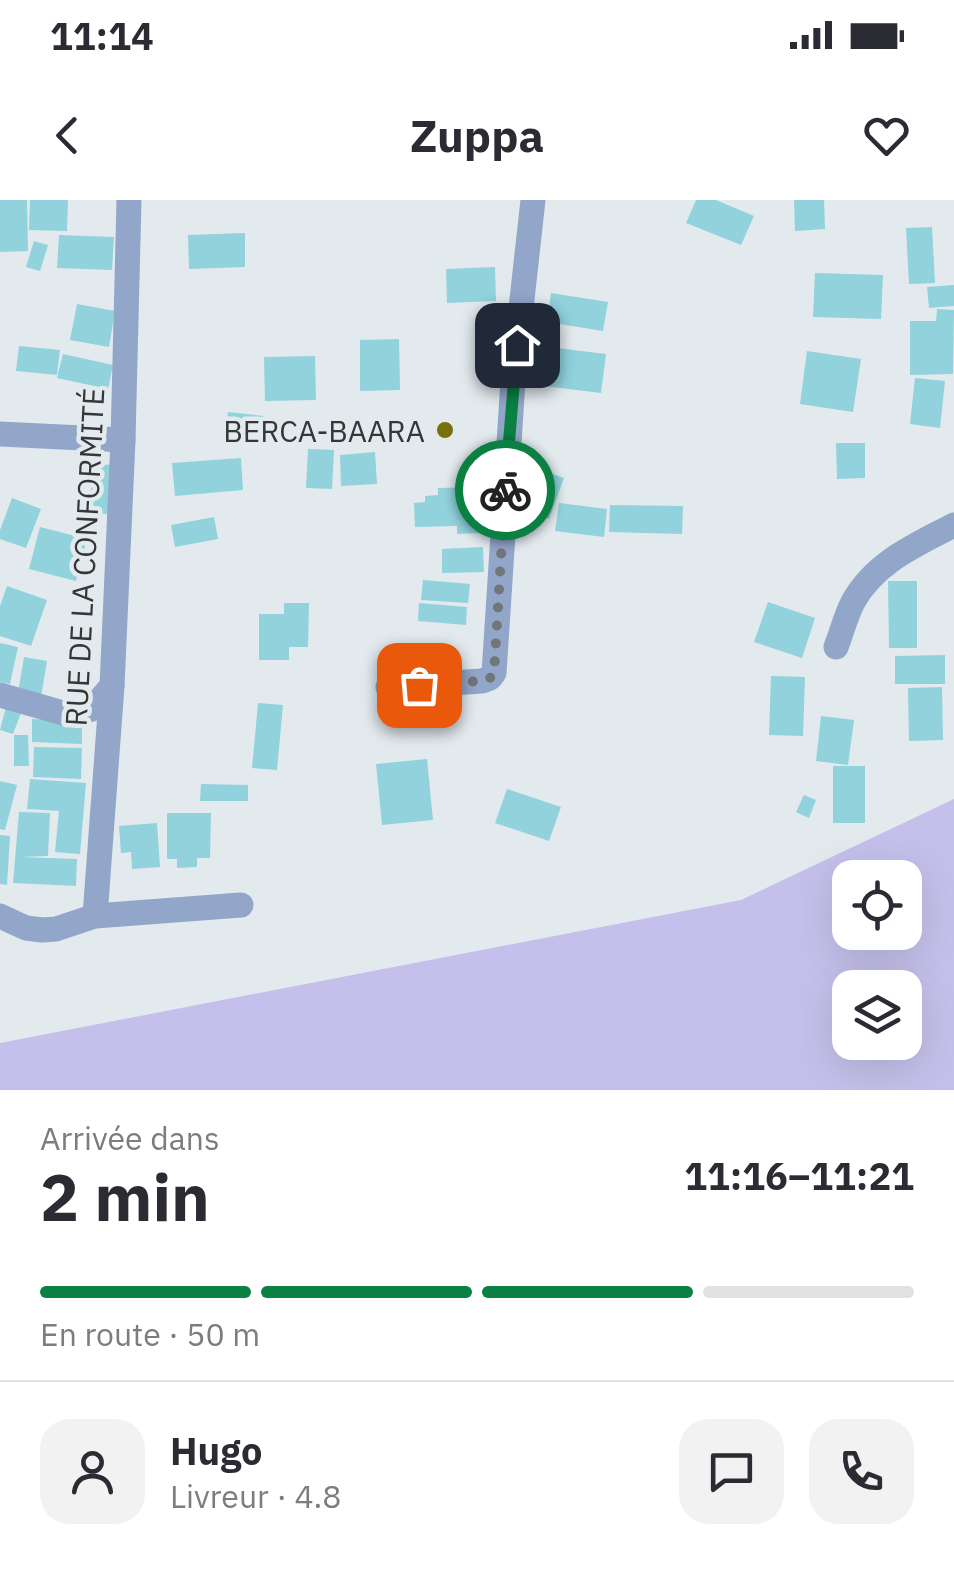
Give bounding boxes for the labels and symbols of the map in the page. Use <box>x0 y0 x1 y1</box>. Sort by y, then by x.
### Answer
pin <box>475 303 560 388</box>
street label: RUE DE LA CONFORMITÉ <box>56 387 112 727</box>
place label: BERCA-BAARA <box>223 411 425 450</box>
marker: BERCA-BAARA <box>434 419 456 441</box>
courier <box>455 440 555 540</box>
pin <box>377 643 462 728</box>

